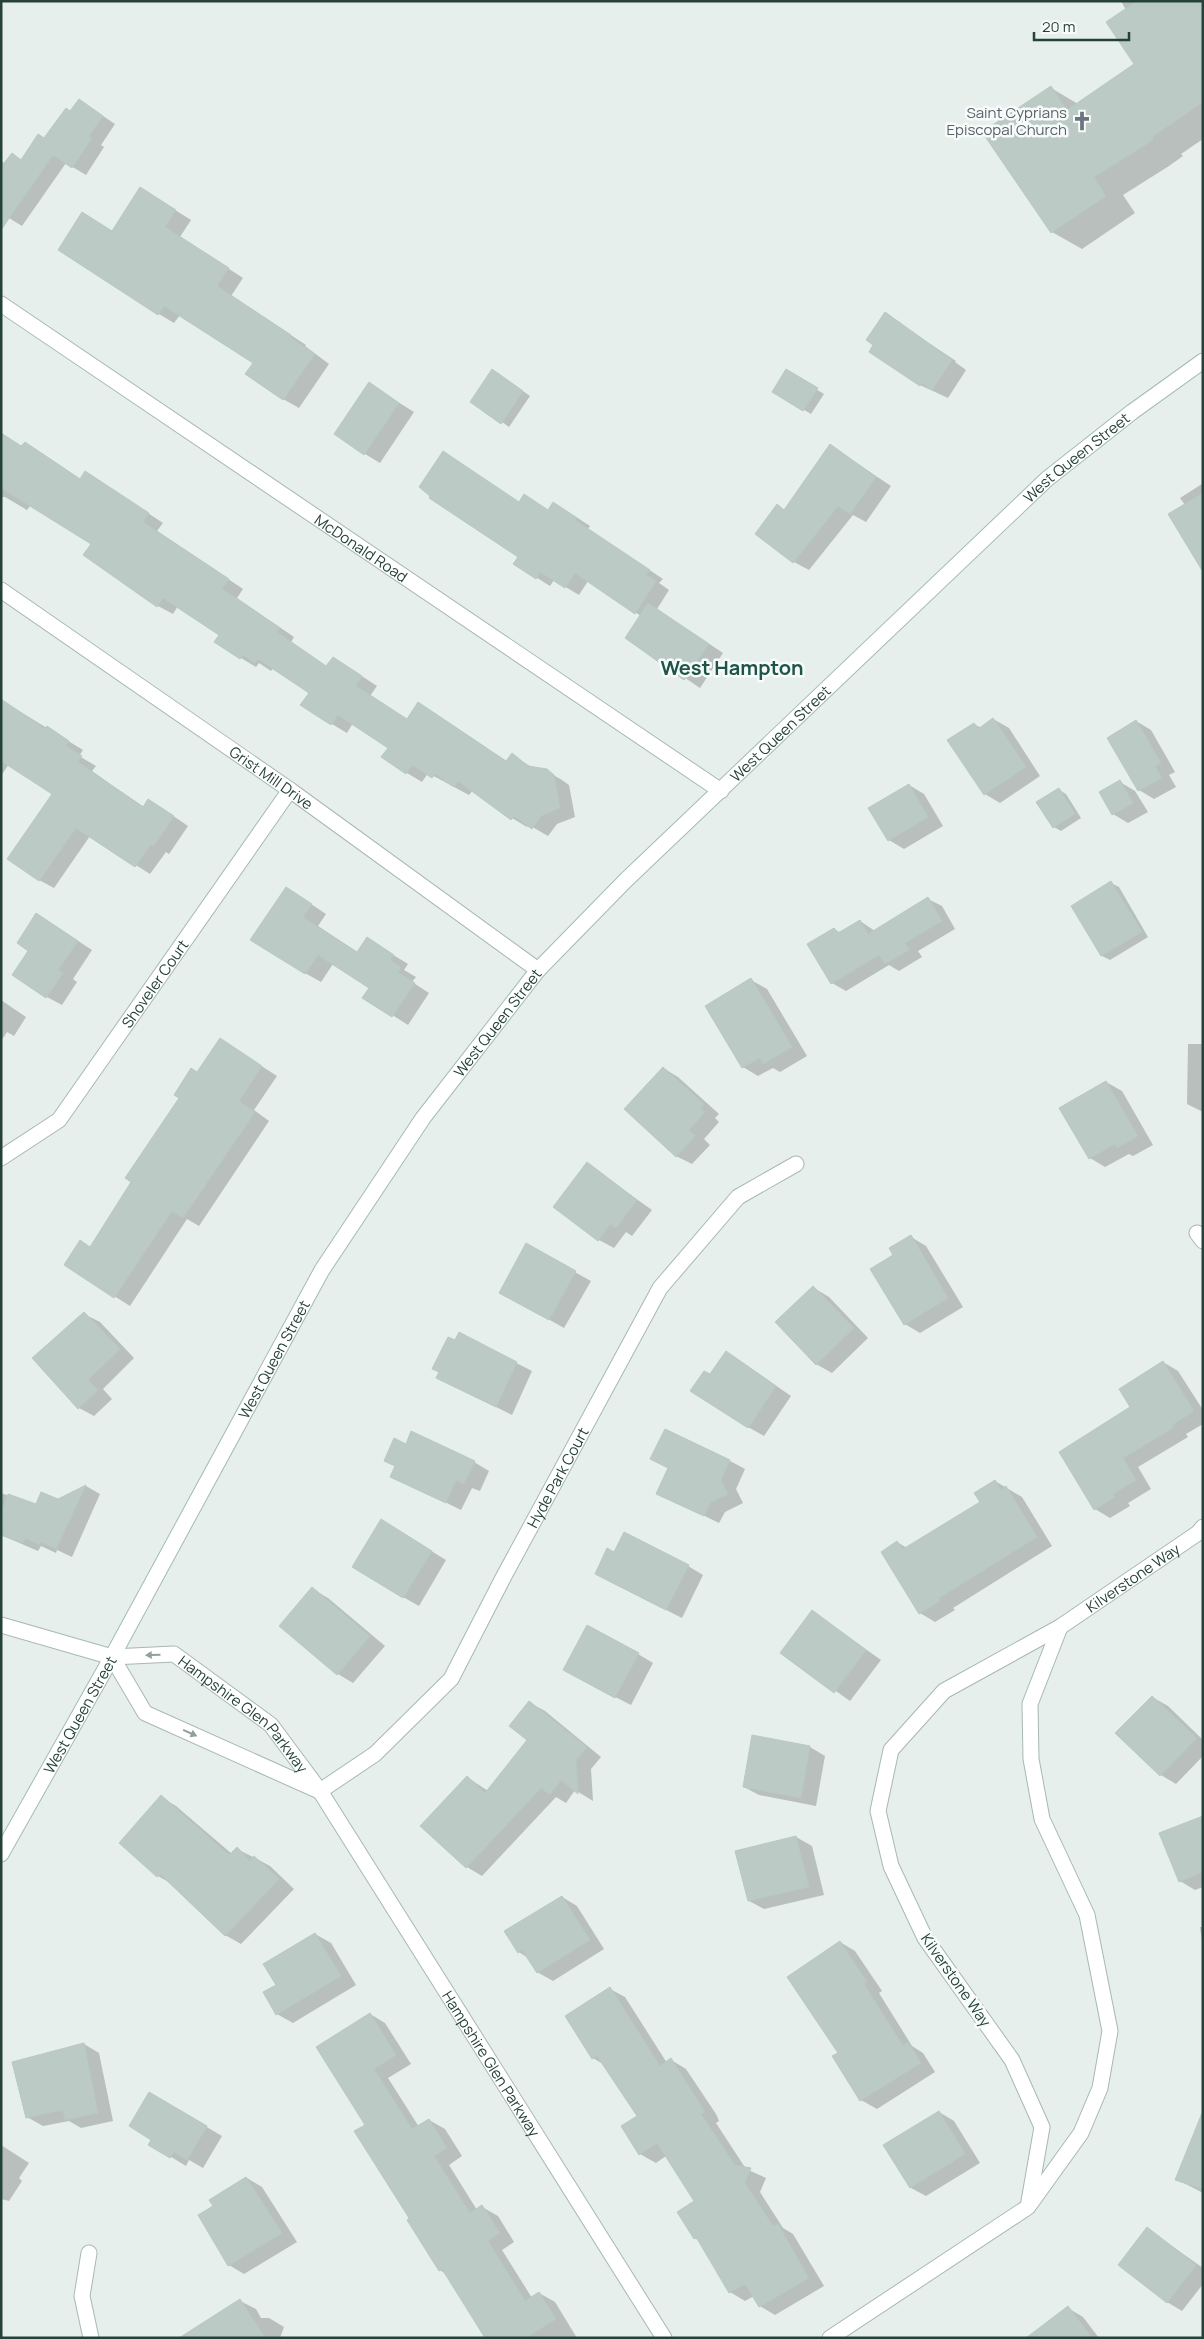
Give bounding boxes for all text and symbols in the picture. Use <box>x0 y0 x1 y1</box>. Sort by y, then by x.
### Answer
scale bar <box>1034 10 1129 42</box>
text: 20 m <box>1042 16 1075 37</box>
place label: Saint Cyprians Episcopal Church <box>947 102 1067 140</box>
church icon: Saint Cyprians Episcopal Church <box>1071 110 1093 132</box>
street label: West Queen Street <box>1018 407 1134 507</box>
street label: McDonald Road <box>311 509 412 587</box>
district label: West Hampton <box>660 654 804 681</box>
street label: West Queen Street <box>725 680 835 786</box>
street label: Grist Mill Drive <box>225 741 318 814</box>
street label: Shoveler Court <box>116 935 193 1032</box>
street label: West Queen Street <box>449 964 546 1081</box>
street label: West Queen Street <box>233 1296 314 1422</box>
street label: Hyde Park Court <box>522 1423 593 1531</box>
street label: Kilverstone Way <box>1081 1538 1184 1617</box>
street label: Hampshire Glen Parkway <box>174 1650 313 1777</box>
one-way arrow <box>145 1651 161 1659</box>
street label: West Queen Street <box>38 1652 121 1777</box>
one-way arrow <box>183 1729 197 1737</box>
street label: Kilverstone Way <box>916 1929 996 2031</box>
street label: Hampshire Glen Parkway <box>438 1986 545 2141</box>

